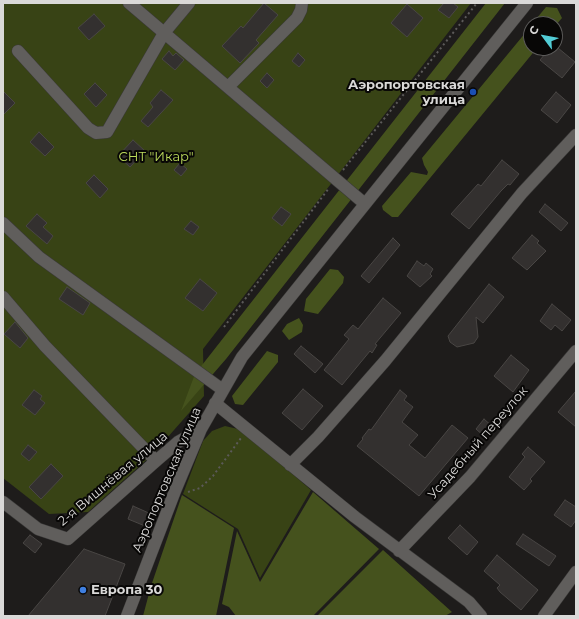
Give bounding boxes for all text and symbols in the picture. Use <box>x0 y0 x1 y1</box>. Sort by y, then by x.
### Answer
north arrow <box>523 16 563 56</box>
text: С <box>526 23 542 37</box>
place label: Аэропортовская улица <box>348 77 465 108</box>
marker: Аэропортовская улица <box>468 87 478 97</box>
park label: СНТ "Икар" <box>118 149 194 165</box>
street label: Усадебный переулок <box>425 384 531 502</box>
street label: Аэропортовская улица <box>129 405 205 555</box>
street label: 2-я Вишнёвая улица <box>55 429 171 529</box>
place label: Европа 30 <box>91 582 162 598</box>
marker: Европа 30 <box>78 585 88 595</box>

